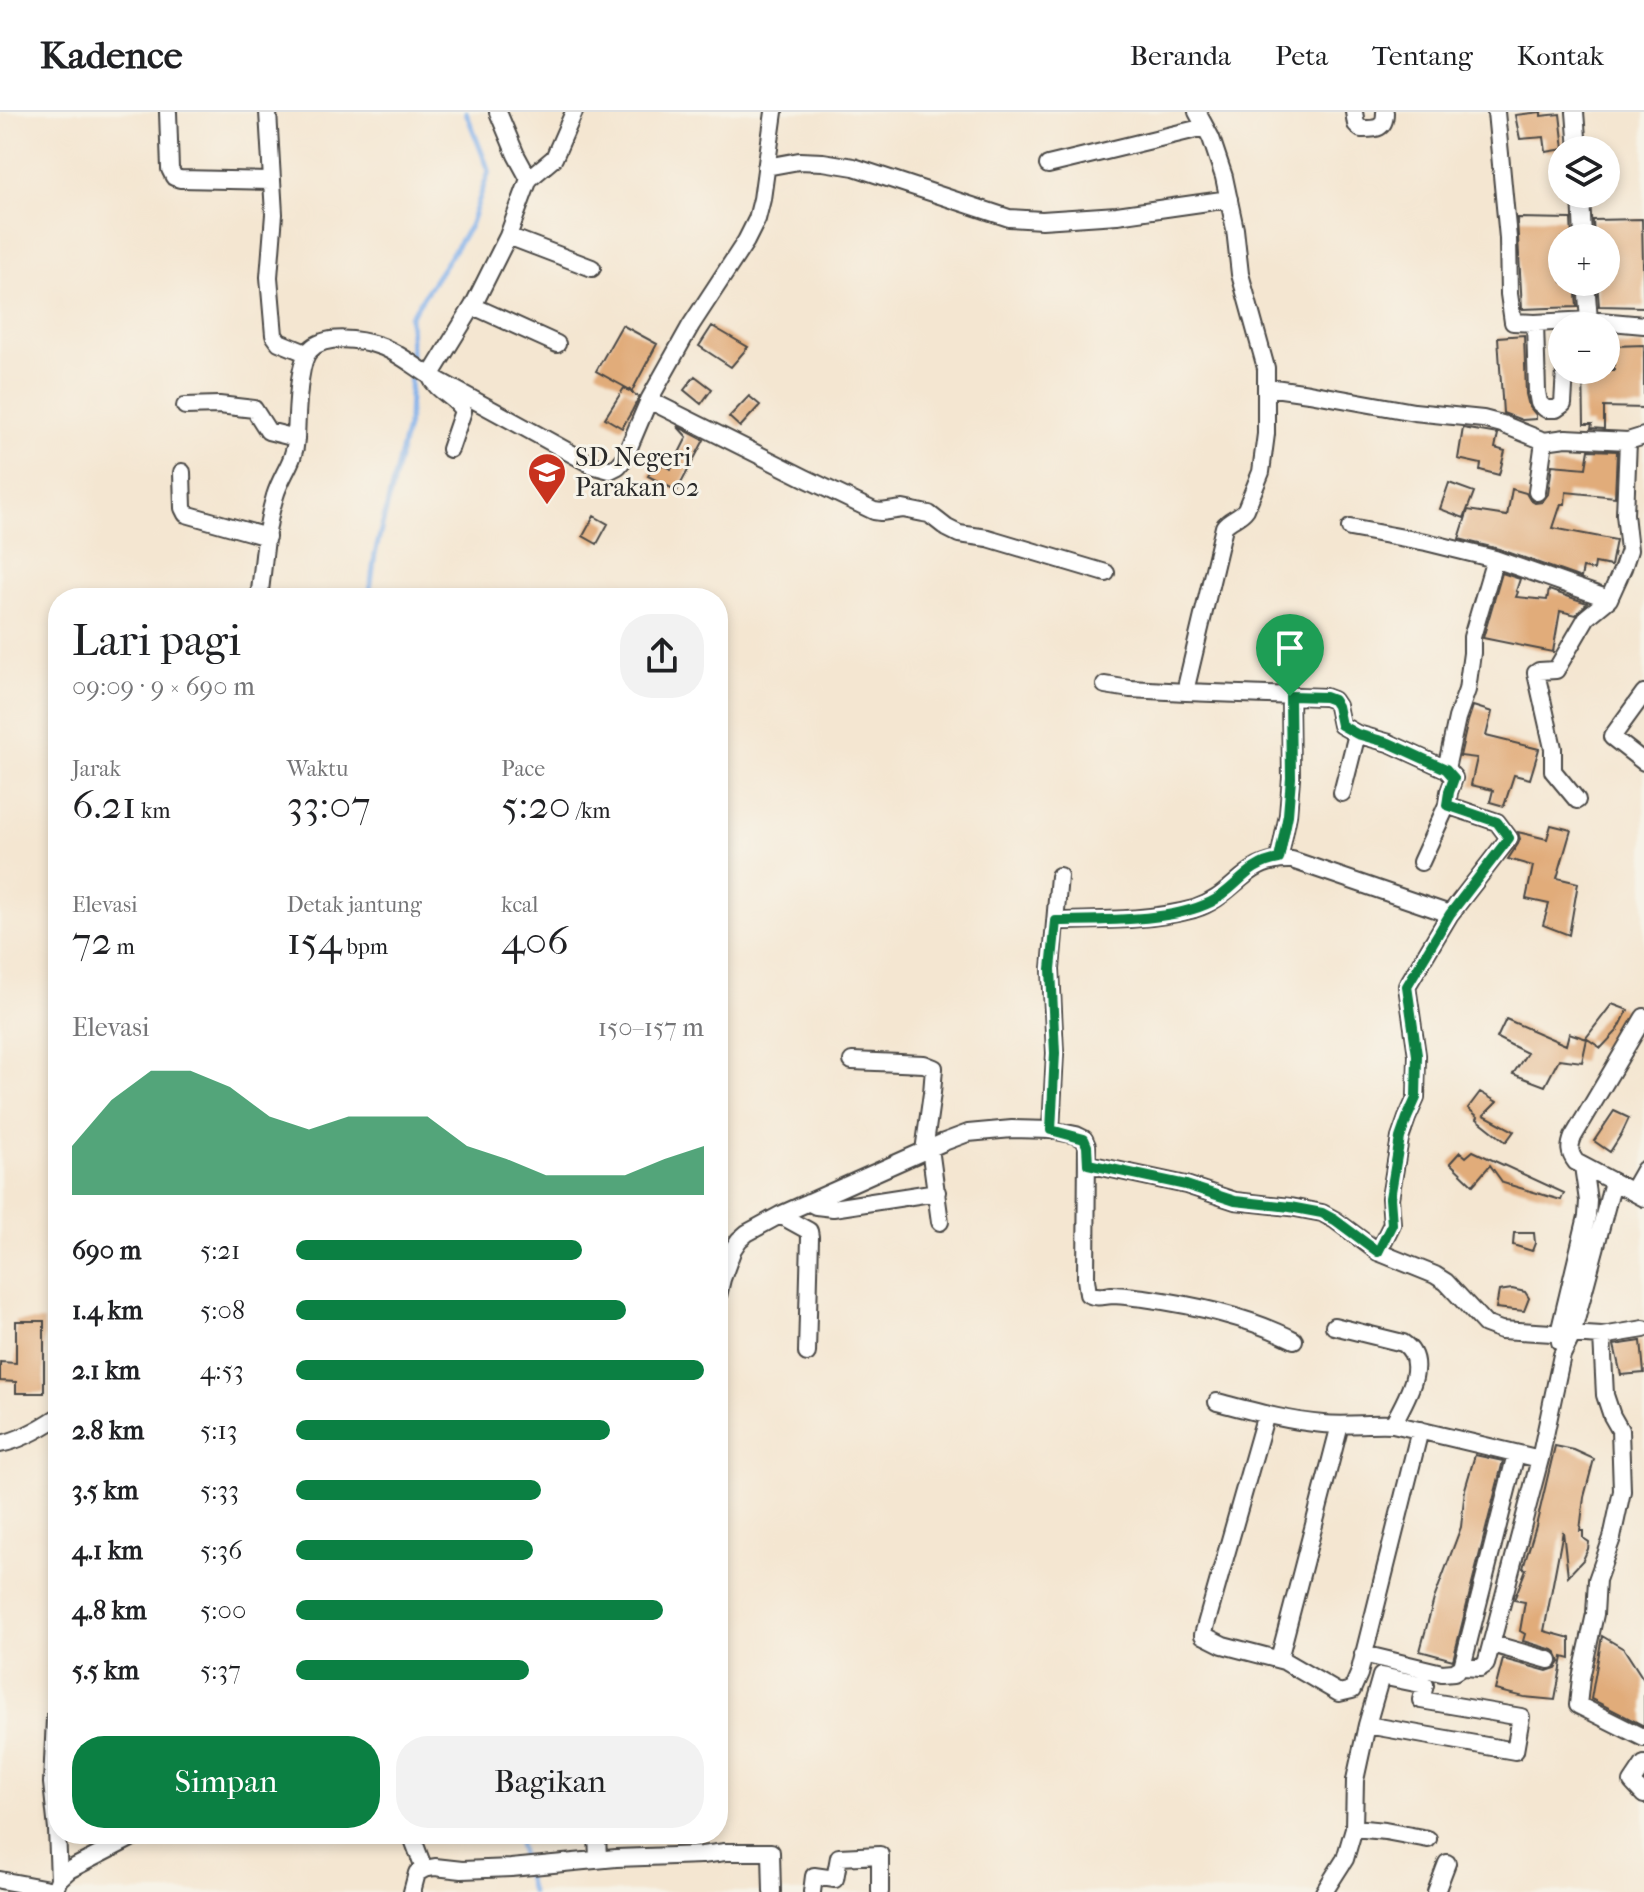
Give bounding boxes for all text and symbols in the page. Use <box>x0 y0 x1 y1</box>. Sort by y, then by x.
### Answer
text: Kadence <box>40 33 183 78</box>
text: Beranda <box>1130 39 1231 72</box>
text: Peta <box>1275 39 1328 72</box>
text: Tentang <box>1372 39 1473 72</box>
text: Kontak <box>1517 39 1604 72</box>
map controls <box>1548 136 1620 384</box>
button: layers <box>1548 136 1620 208</box>
button: + <box>1548 224 1620 296</box>
button: − <box>1548 312 1620 384</box>
place label: SD Negeri Parakan 02 <box>575 442 699 503</box>
school or university icon: SD Negeri Parakan 02 <box>526 451 568 506</box>
button: share <box>620 614 704 698</box>
pin <box>1256 614 1324 696</box>
text: Lari pagi <box>72 615 241 666</box>
icon: arrive <box>1268 626 1312 670</box>
text: 09:09 · 9 × 690 m <box>72 671 255 702</box>
text: Jarak <box>72 756 121 782</box>
text: Waktu <box>287 756 349 782</box>
text: Pace <box>501 756 545 782</box>
text: 6.21 <box>72 782 136 828</box>
text: 33:07 <box>287 782 371 828</box>
text: 5:20 <box>501 782 571 828</box>
text: km <box>136 798 171 824</box>
text: /km <box>571 798 611 824</box>
text: Elevasi <box>72 892 138 918</box>
text: Detak jantung <box>287 892 422 918</box>
text: kcal <box>501 892 538 918</box>
text: 72 <box>72 918 112 964</box>
text: 154 <box>287 918 342 964</box>
text: 406 <box>501 918 569 964</box>
text: m <box>112 934 135 960</box>
text: bpm <box>342 934 388 960</box>
text: Elevasi <box>72 1012 150 1043</box>
text: 150–157 m <box>598 1012 704 1043</box>
text: 690 m <box>72 1235 141 1266</box>
text: 5:21 <box>200 1235 240 1266</box>
text: 1.4 km <box>72 1295 143 1326</box>
text: 5:08 <box>200 1295 245 1326</box>
text: 2.1 km <box>72 1355 140 1386</box>
text: 4:53 <box>200 1355 244 1386</box>
text: 2.8 km <box>72 1415 144 1446</box>
text: 5:13 <box>200 1415 237 1446</box>
text: 3.5 km <box>72 1475 138 1506</box>
text: 5:33 <box>200 1475 239 1506</box>
text: 4.1 km <box>72 1535 143 1566</box>
text: 5:36 <box>200 1535 242 1566</box>
text: 4.8 km <box>72 1595 147 1626</box>
text: 5:00 <box>200 1595 246 1626</box>
text: 5.5 km <box>72 1655 139 1686</box>
text: 5:37 <box>200 1655 241 1686</box>
button: Simpan <box>72 1736 380 1828</box>
button: Bagikan <box>396 1736 704 1828</box>

